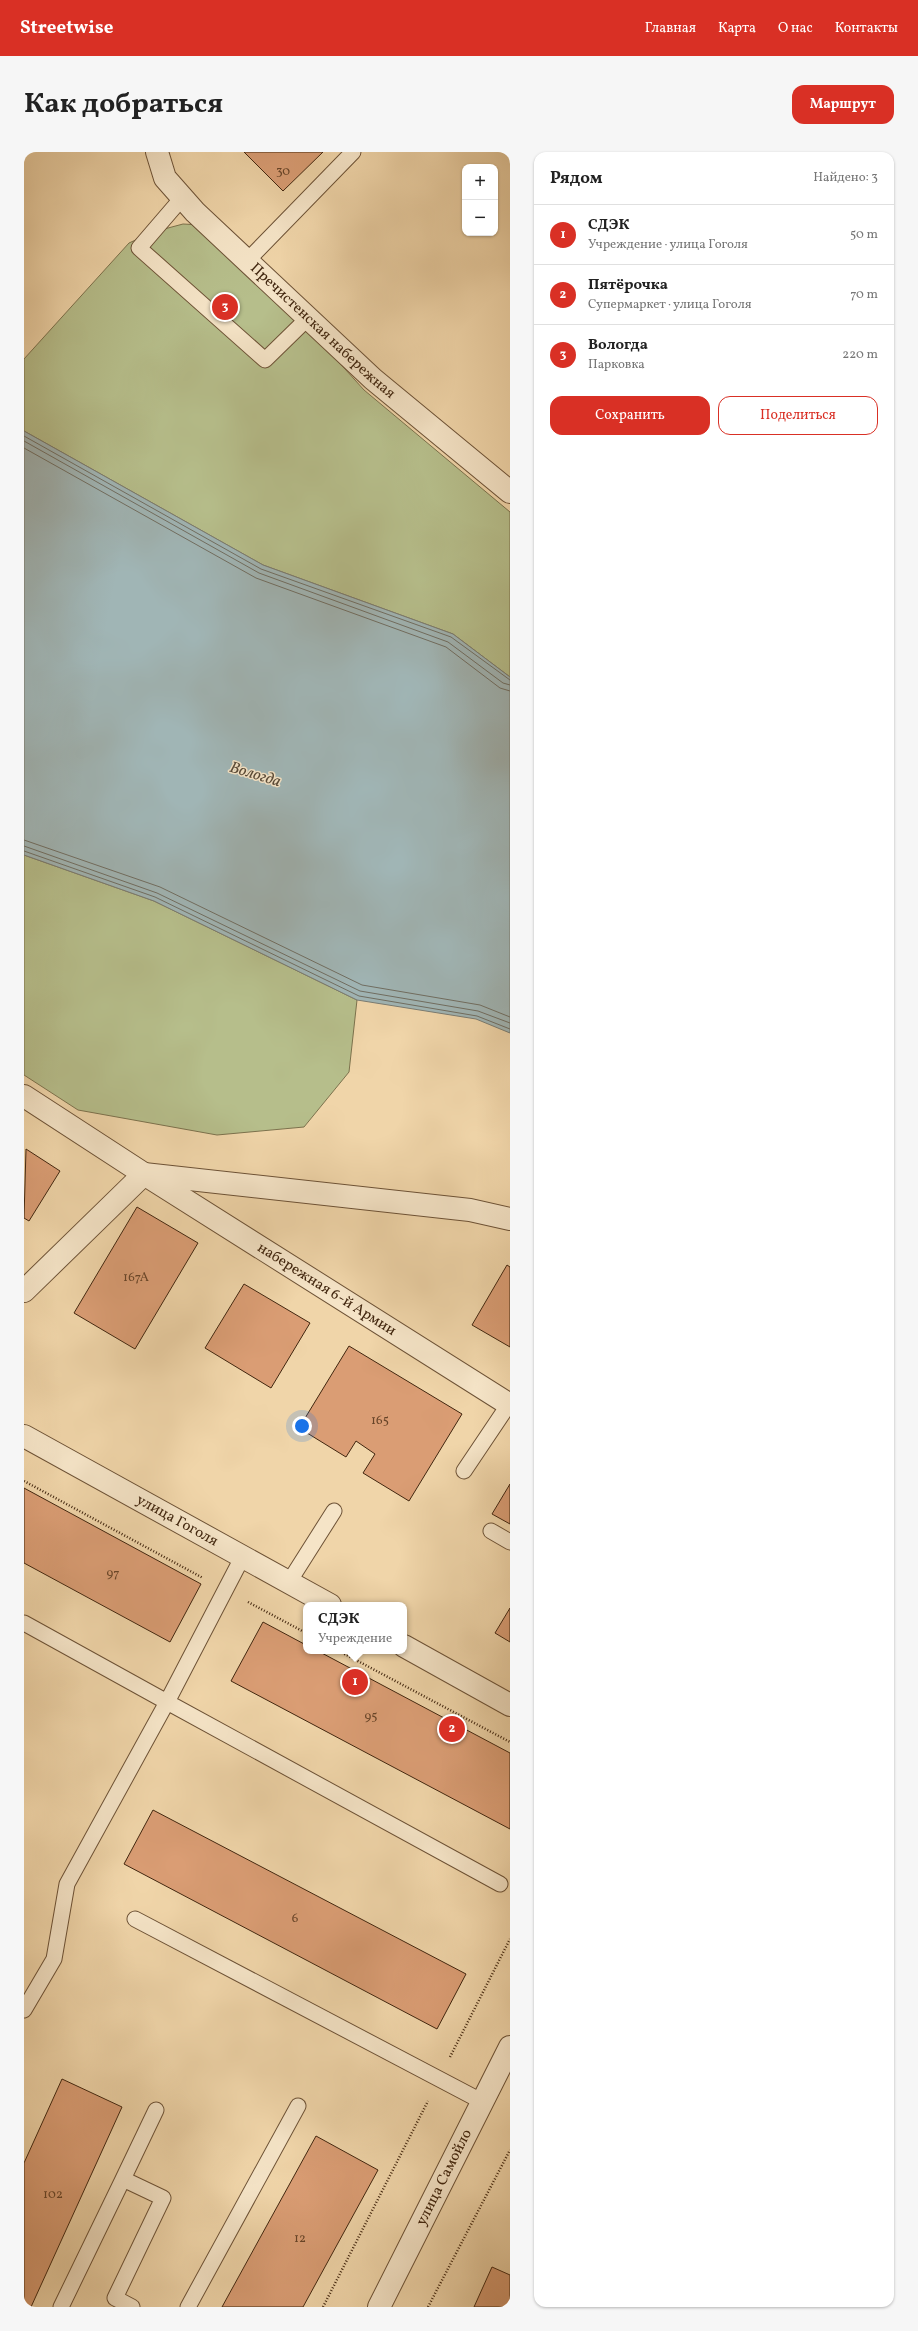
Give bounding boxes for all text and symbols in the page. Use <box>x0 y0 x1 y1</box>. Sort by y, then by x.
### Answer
text: Streetwise <box>20 15 113 41</box>
text: Главная <box>645 19 696 38</box>
text: Карта <box>718 19 756 38</box>
text: О нас <box>778 19 813 38</box>
text: Контакты <box>835 19 898 38</box>
text: Как добраться <box>24 85 223 124</box>
button: Маршрут <box>792 85 894 124</box>
house number: 30 <box>276 163 290 181</box>
map controls <box>462 164 498 236</box>
button: + <box>462 164 498 200</box>
text: Рядом <box>550 167 603 190</box>
text: Найдено: 3 <box>813 169 878 187</box>
button: − <box>462 200 498 236</box>
text: СДЭК <box>588 215 629 236</box>
text: 1 <box>560 226 566 244</box>
text: 50 m <box>850 226 878 244</box>
text: Учреждение · улица Гоголя <box>588 236 748 254</box>
street label: Пречистенская набережная <box>245 258 400 404</box>
text: Пятёрочка <box>588 275 668 296</box>
text: 2 <box>560 286 566 304</box>
text: 70 m <box>850 286 878 304</box>
pin: 3 <box>212 292 238 322</box>
text: Супермаркет · улица Гоголя <box>588 296 752 314</box>
text: Вологда <box>588 335 648 356</box>
text: 3 <box>560 346 566 364</box>
text: 220 m <box>842 346 878 364</box>
text: Парковка <box>588 356 645 374</box>
button: Сохранить <box>550 396 710 435</box>
button: Поделиться <box>718 396 878 435</box>
water label: Вологда <box>227 757 284 793</box>
street label: набережная 6-й Армии <box>253 1237 400 1341</box>
house number: 167А <box>123 1269 149 1287</box>
house number: 165 <box>371 1412 389 1430</box>
your location <box>292 1416 312 1436</box>
street label: улица Гоголя <box>132 1490 222 1552</box>
house number: 97 <box>106 1565 120 1583</box>
popup <box>303 1602 407 1654</box>
text: СДЭК <box>318 1609 359 1630</box>
text: Учреждение <box>318 1630 392 1648</box>
pin: 1 <box>342 1667 368 1697</box>
house number: 95 <box>365 1708 377 1726</box>
pin: 2 <box>439 1714 465 1744</box>
house number: 6 <box>292 1910 299 1928</box>
street label: улица Самойло <box>411 2126 477 2229</box>
house number: 102 <box>43 2186 63 2204</box>
house number: 12 <box>294 2230 306 2248</box>

